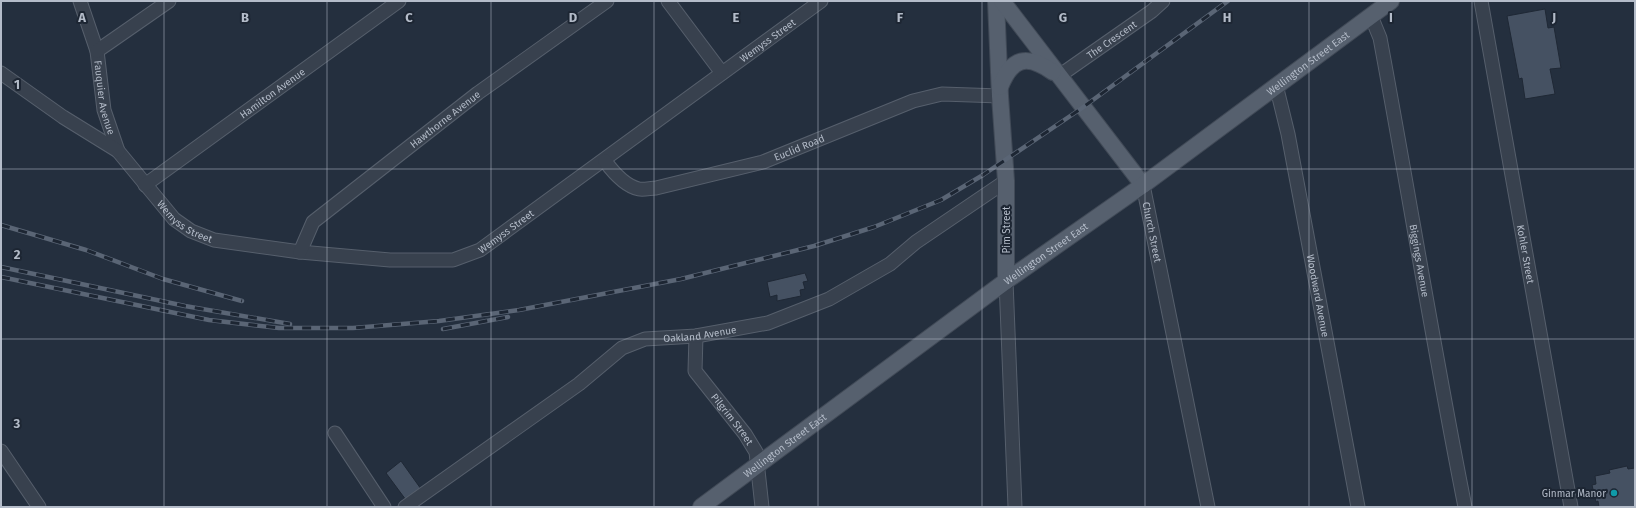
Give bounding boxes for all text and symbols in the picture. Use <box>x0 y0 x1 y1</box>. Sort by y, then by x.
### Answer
text: A <box>77 10 86 25</box>
text: B <box>241 10 249 25</box>
text: C <box>405 10 413 25</box>
text: D <box>569 10 578 25</box>
text: E <box>733 10 740 25</box>
text: F <box>897 10 904 25</box>
text: G <box>1059 10 1067 25</box>
text: H <box>1223 10 1231 25</box>
text: I <box>1389 10 1393 25</box>
text: J <box>1551 10 1556 25</box>
street label: Wemyss Street <box>738 16 799 65</box>
street label: The Crescent <box>1085 18 1139 62</box>
street label: Wellington Street East <box>1265 29 1352 98</box>
street label: Fauquier Avenue <box>91 60 117 136</box>
street label: Hamilton Avenue <box>238 66 308 121</box>
text: 1 <box>14 77 20 92</box>
street label: Hawthorne Avenue <box>408 89 483 151</box>
street label: Euclid Road <box>772 133 826 164</box>
street label: Wemyss Street <box>154 198 214 246</box>
street label: Church Street <box>1140 201 1164 264</box>
street label: Pim Street <box>1001 206 1013 253</box>
street label: Wemyss Street <box>476 207 537 256</box>
street label: Wellington Street East <box>1002 220 1091 288</box>
street label: Biggings Avenue <box>1406 224 1431 298</box>
street label: Kohler Street <box>1514 224 1536 285</box>
text: 2 <box>14 247 21 262</box>
street label: Woodward Avenue <box>1304 254 1331 338</box>
street label: Oakland Avenue <box>663 324 737 345</box>
street label: Pilgrim Street <box>708 391 755 448</box>
street label: Wellington Street East <box>741 411 829 480</box>
text: 3 <box>13 416 21 431</box>
place label: Ginmar Manor <box>1542 488 1606 500</box>
marker: Ginmar Manor <box>1609 488 1619 498</box>

